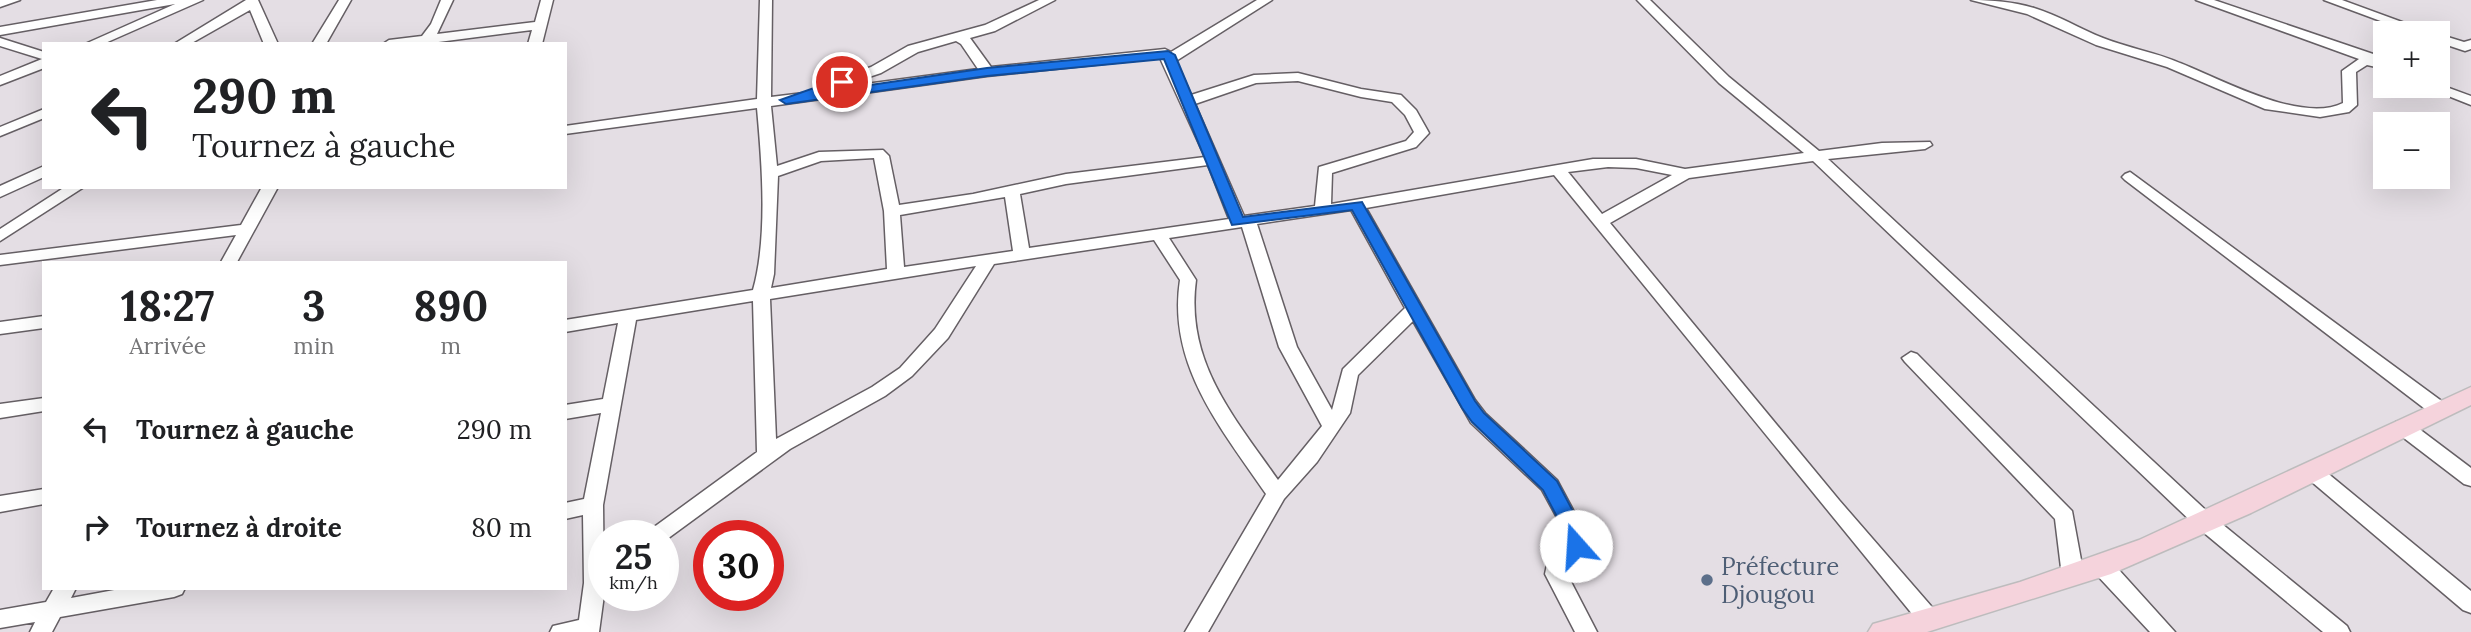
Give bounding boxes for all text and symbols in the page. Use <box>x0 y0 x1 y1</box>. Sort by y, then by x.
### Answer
map controls <box>2373 21 2450 189</box>
button: + <box>2373 21 2450 98</box>
pin <box>812 52 872 112</box>
icon: arrive <box>823 63 861 101</box>
text: 290 m <box>192 64 335 126</box>
icon: left <box>77 70 168 161</box>
button: − <box>2373 112 2450 189</box>
text: Tournez à gauche <box>192 125 456 166</box>
text: 18:27 <box>121 279 215 333</box>
text: 3 <box>302 279 326 333</box>
text: 890 <box>413 279 488 333</box>
text: Arrivée <box>129 331 206 360</box>
text: min <box>293 331 334 360</box>
text: m <box>440 331 461 360</box>
icon: left <box>77 410 115 448</box>
text: Tournez à gauche <box>136 413 354 446</box>
text: 290 m <box>457 413 532 446</box>
icon: right <box>77 508 115 546</box>
position arrow <box>1539 509 1613 583</box>
text: Tournez à droite <box>136 511 342 544</box>
text: 80 m <box>471 511 532 544</box>
speed limit sign: 30 <box>693 520 784 611</box>
text: 25 <box>615 534 652 579</box>
place label: Préfecture Djougou <box>1721 551 1839 610</box>
text: km/h <box>609 571 658 594</box>
marker: Préfecture Djougou <box>1699 572 1715 588</box>

